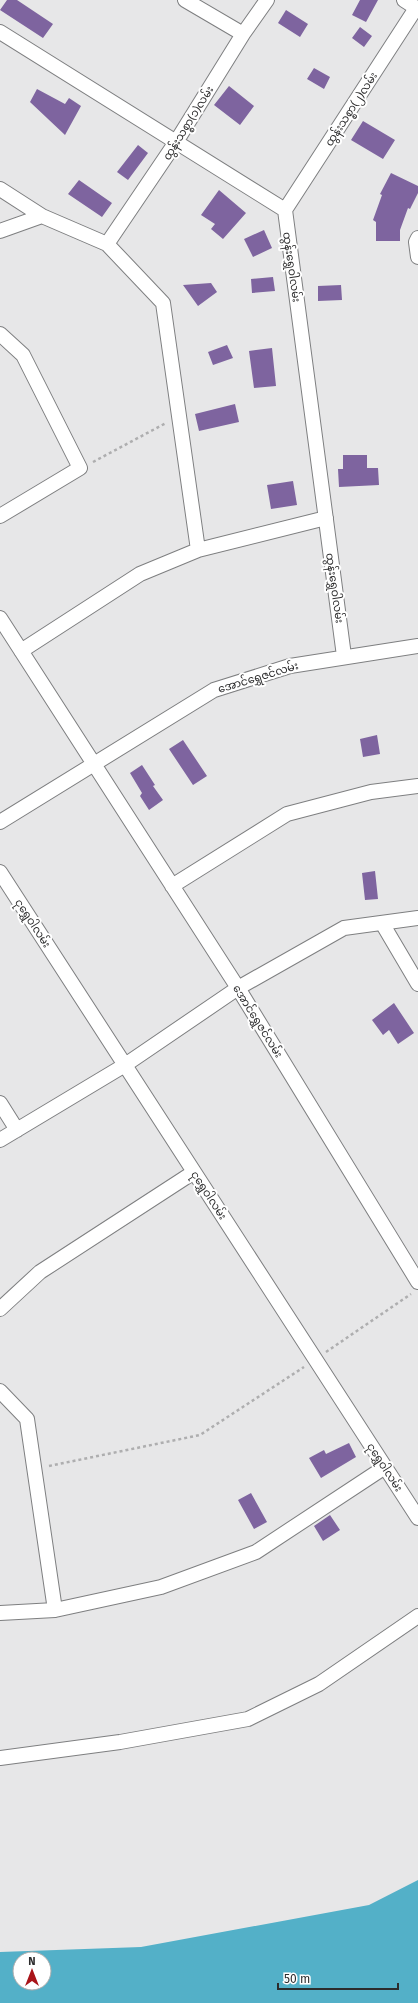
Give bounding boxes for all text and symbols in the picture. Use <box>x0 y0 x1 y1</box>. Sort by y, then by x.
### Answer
street label: ထွန်းသစ္စာ(၂)လမ်း <box>322 69 382 150</box>
street label: ထွန်းသစ္စာ(၁)လမ်း <box>160 83 218 164</box>
street label: ထွန်းရွှေဝါလမ်း <box>278 231 304 304</box>
street label: ထွန်းရွှေဝါလမ်း <box>321 552 347 625</box>
street label: အောင်ရွှေဇင်လမ်း <box>216 658 301 698</box>
street label: ငုရွှေဝါလမ်း <box>10 896 54 951</box>
street label: အောင်ရွှေဇင်လမ်း <box>228 982 286 1061</box>
street label: ငုရွှေဝါလမ်း <box>186 1168 230 1223</box>
street label: ငုရွှေဝါလမ်း <box>362 1440 406 1495</box>
north arrow <box>12 1951 52 1991</box>
text: N <box>28 1955 36 1968</box>
scale bar <box>278 1965 398 1991</box>
text: 50 m <box>284 1972 310 1986</box>

